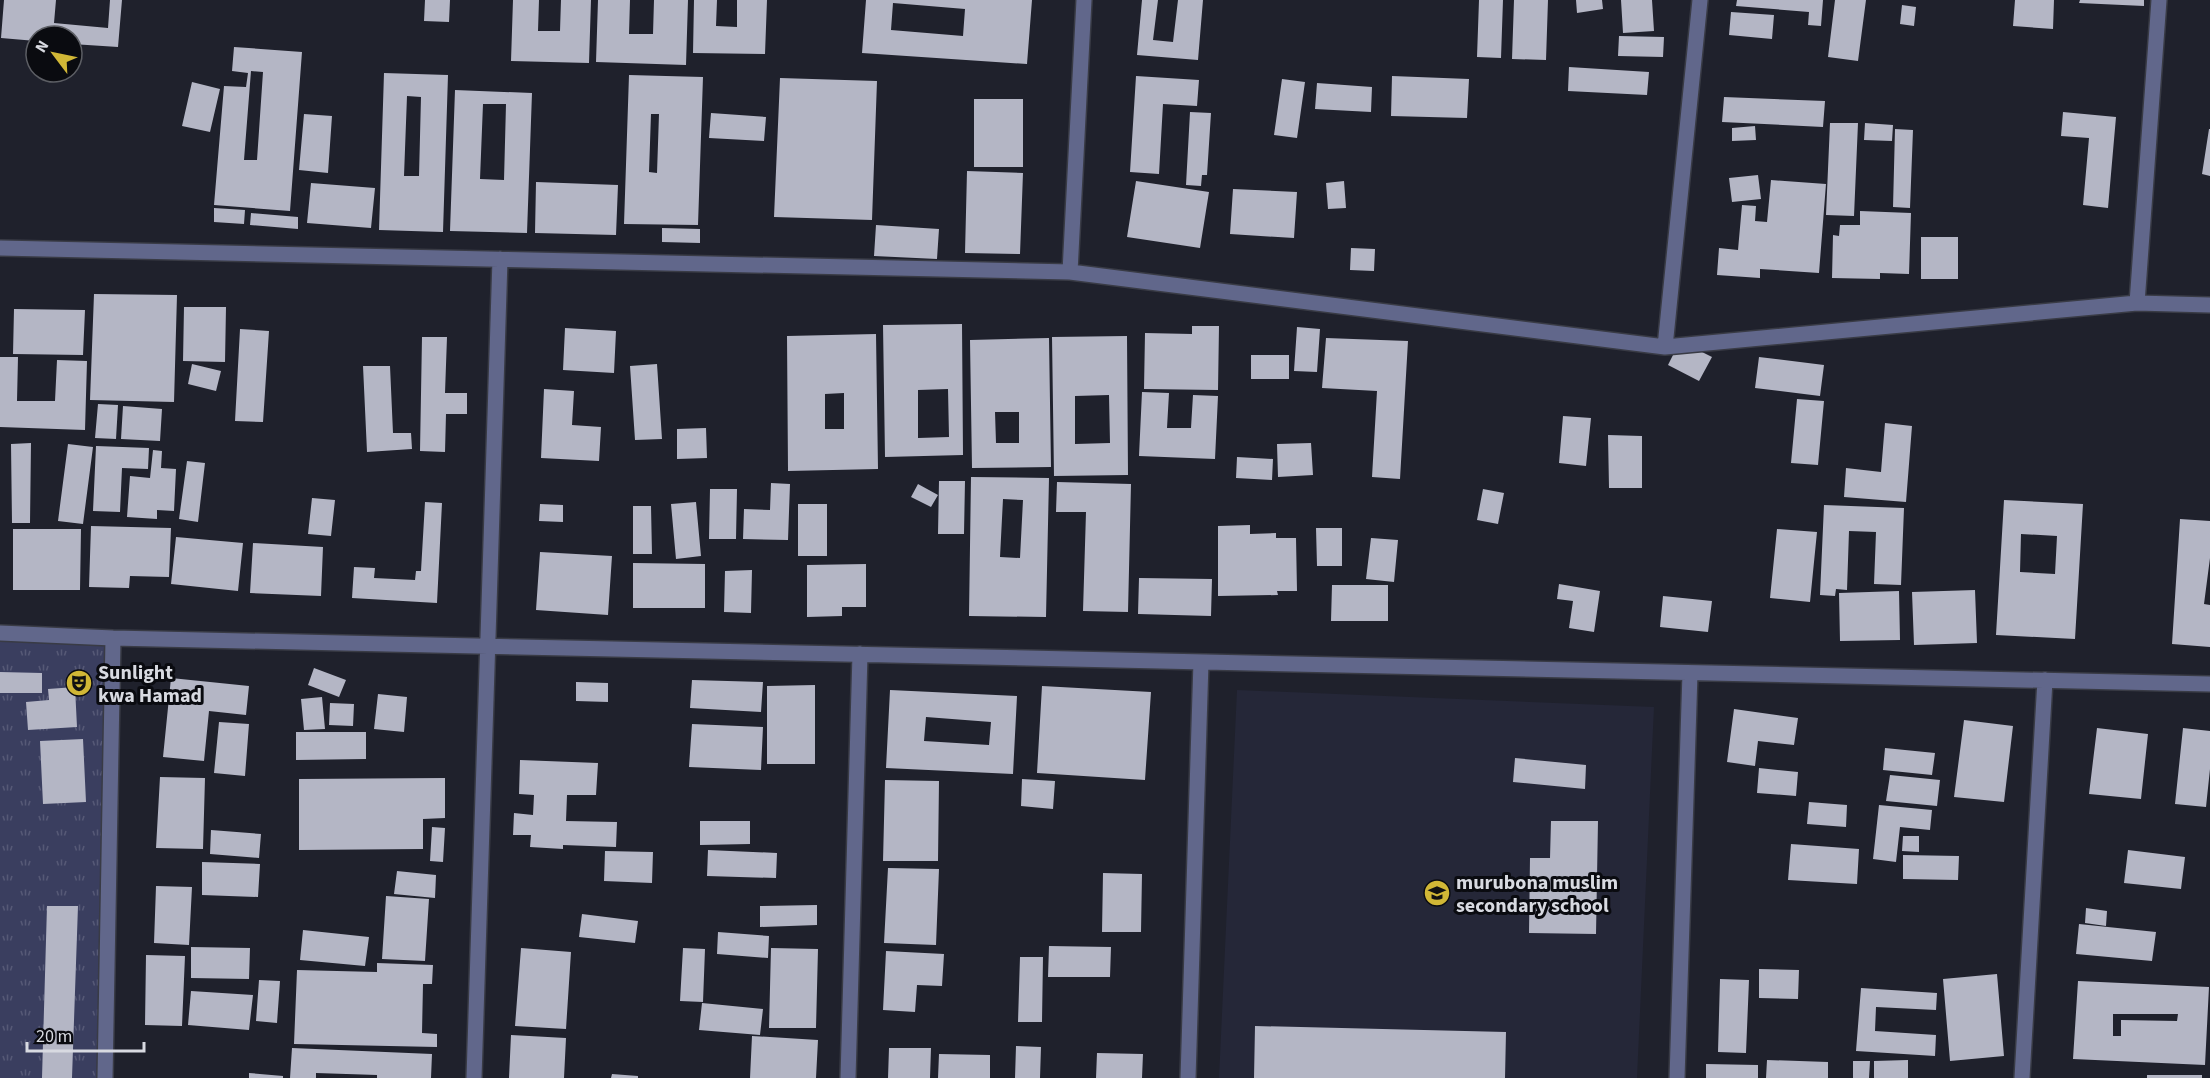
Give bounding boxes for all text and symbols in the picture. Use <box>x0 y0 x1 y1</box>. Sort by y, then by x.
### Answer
north arrow <box>24 24 84 84</box>
text: N <box>30 36 54 57</box>
place label: Sunlight kwa Hamad <box>98 659 202 710</box>
theatre icon: Sunlight kwa Hamad <box>64 668 94 698</box>
place label: murubona muslim secondary school <box>1456 869 1618 920</box>
school or university icon: murubona muslim secondary school <box>1422 878 1452 908</box>
scale bar <box>27 1015 144 1053</box>
text: 20 m <box>36 1024 72 1049</box>

